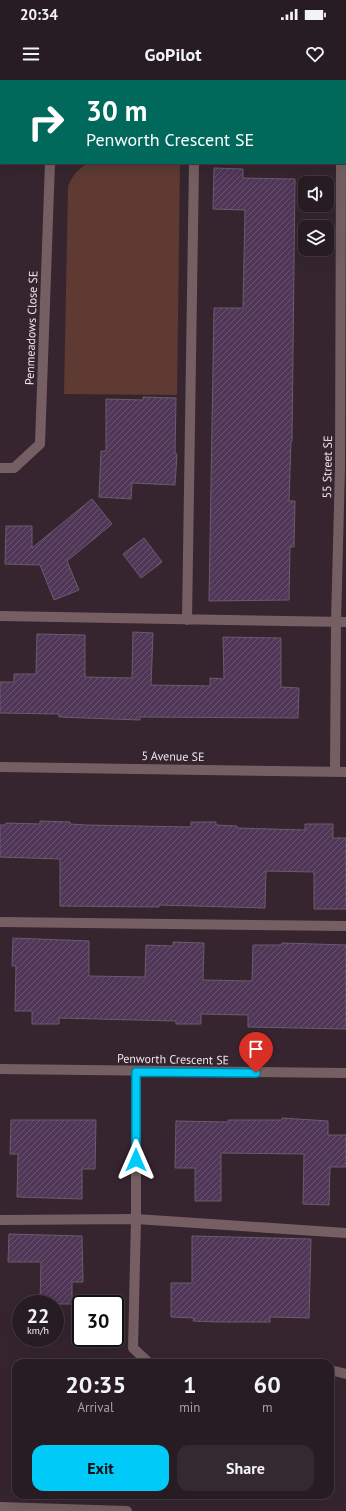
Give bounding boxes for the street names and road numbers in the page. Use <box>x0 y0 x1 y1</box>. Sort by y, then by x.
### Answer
street label: Penmeadows Close SE <box>22 271 40 385</box>
street label: 55 Street SE <box>319 435 335 499</box>
street label: 5 Avenue SE <box>141 748 205 764</box>
street label: Penworth Crescent SE <box>117 1051 229 1067</box>

